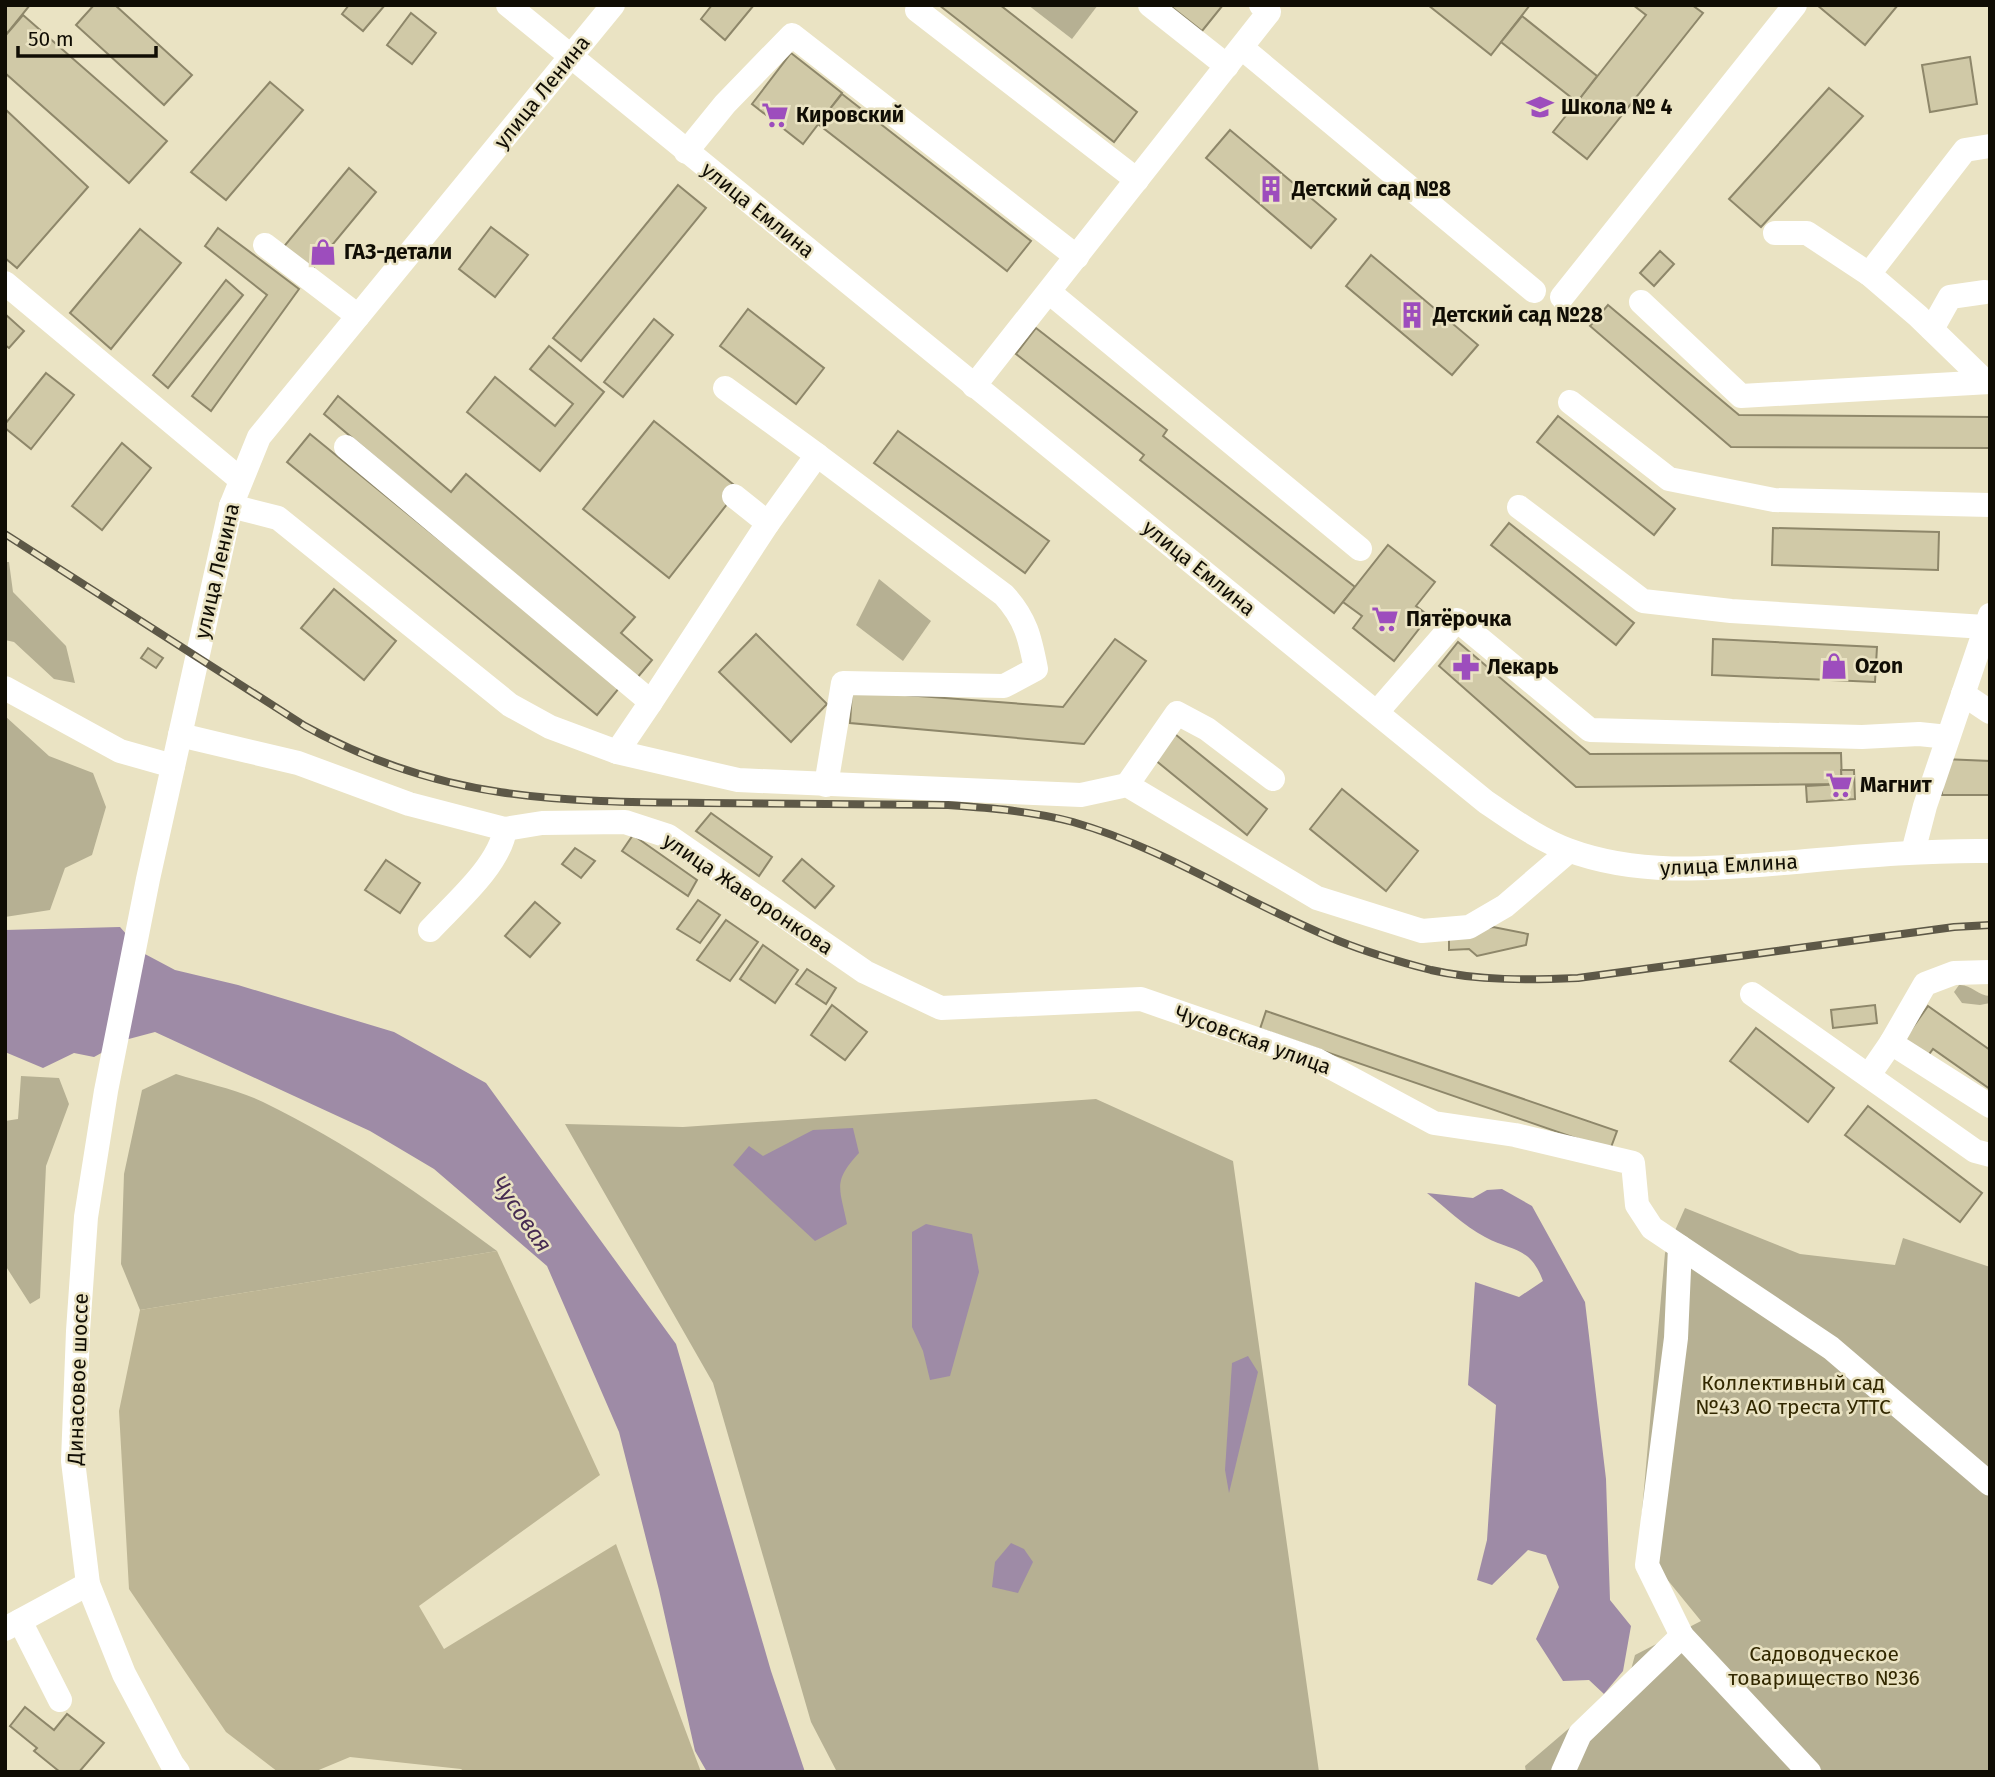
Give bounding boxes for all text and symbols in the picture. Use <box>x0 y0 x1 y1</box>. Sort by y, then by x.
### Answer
scale bar <box>18 14 156 58</box>
text: 50 m <box>28 26 74 52</box>
street label: улица Ленина <box>488 30 596 154</box>
school or university icon: Школа № 4 <box>1525 92 1555 122</box>
place label: Школа № 4 <box>1561 94 1673 120</box>
supermarket icon: Кировский <box>760 100 790 130</box>
place label: Кировский <box>796 102 904 128</box>
street label: улица Емлина <box>696 156 820 264</box>
building icon: Детский сад №8 <box>1256 174 1286 204</box>
place label: Детский сад №8 <box>1291 176 1451 202</box>
shop icon: ГАЗ-детали <box>308 237 338 267</box>
place label: ГАЗ-детали <box>344 239 452 265</box>
building icon: Детский сад №28 <box>1397 300 1427 330</box>
place label: Детский сад №28 <box>1432 302 1603 328</box>
street label: улица Ленина <box>189 501 245 641</box>
street label: улица Емлина <box>1137 514 1261 622</box>
supermarket icon: Пятёрочка <box>1370 604 1400 634</box>
place label: Пятёрочка <box>1406 606 1512 632</box>
shop icon: Ozon <box>1819 651 1849 681</box>
pharmacy icon: Лекарь <box>1451 652 1481 682</box>
place label: Ozon <box>1855 653 1903 679</box>
place label: Лекарь <box>1487 654 1559 680</box>
supermarket icon: Магнит <box>1824 770 1854 800</box>
place label: Магнит <box>1860 772 1933 798</box>
street label: улица Жаворонкова <box>658 827 838 961</box>
street label: улица Емлина <box>1659 848 1799 882</box>
street label: Чусовская улица <box>1171 1000 1335 1080</box>
water label: Чусовая <box>486 1170 558 1258</box>
street label: Динасовое шоссе <box>62 1293 94 1466</box>
park label: Коллективный сад №43 АО треста УТТС <box>1695 1370 1891 1420</box>
park label: Садоводческое товарищество №36 <box>1728 1641 1920 1691</box>

